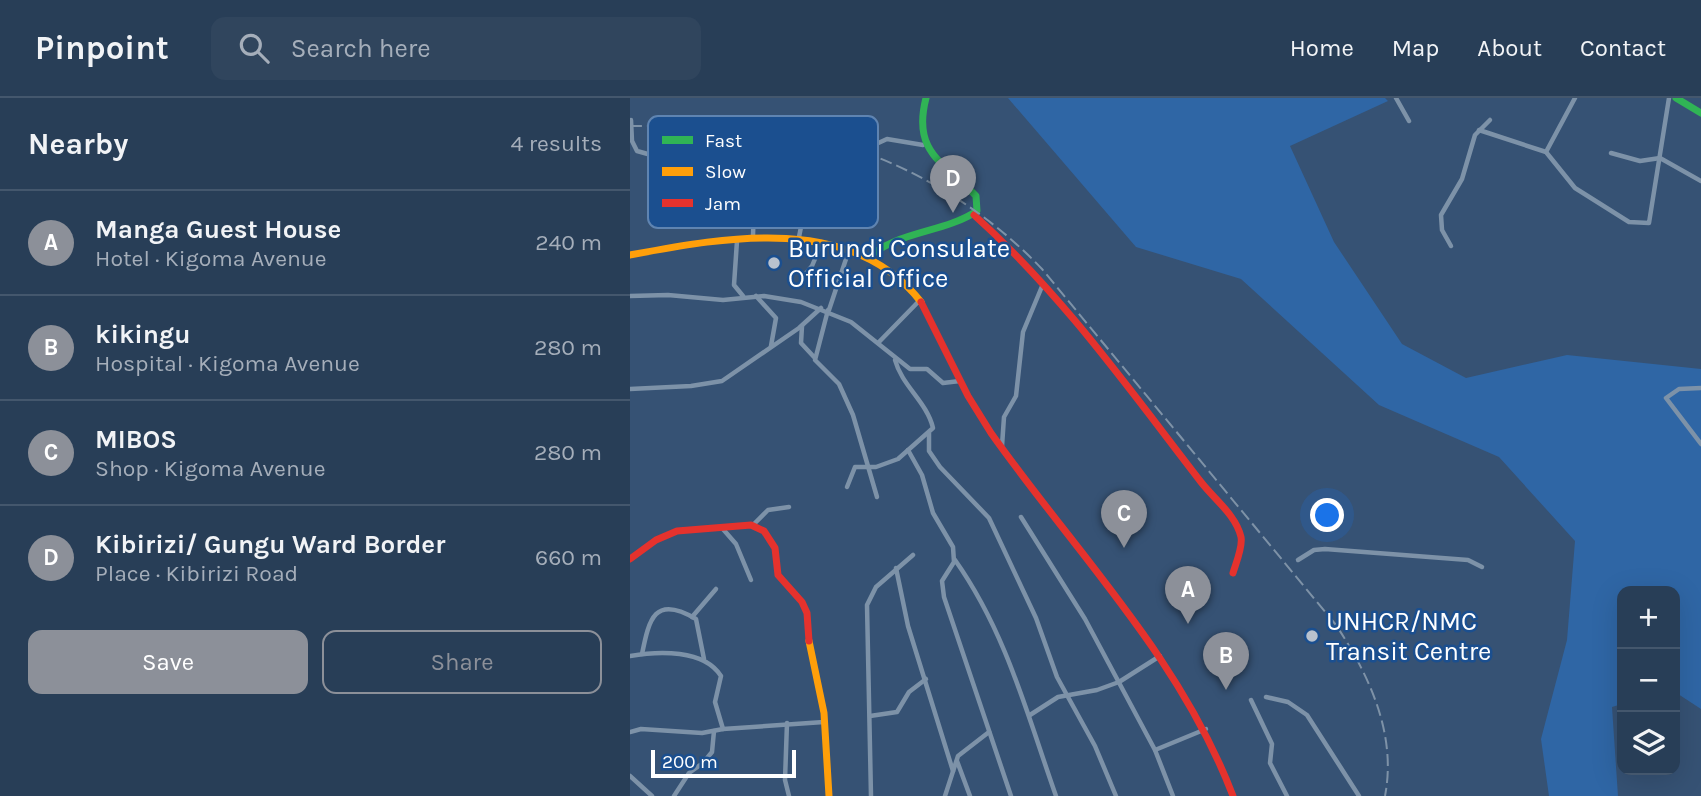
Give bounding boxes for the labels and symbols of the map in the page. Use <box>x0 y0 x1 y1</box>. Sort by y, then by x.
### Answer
legend <box>648 116 878 228</box>
text: Fast <box>705 130 742 152</box>
pin: D <box>930 155 976 213</box>
text: Slow <box>705 161 746 183</box>
text: Jam <box>705 193 741 215</box>
place label: Burundi Consulate Official Office <box>788 233 1010 294</box>
marker: Burundi Consulate Official Office <box>766 255 782 271</box>
pin: C <box>1101 490 1147 548</box>
your location <box>1310 498 1344 532</box>
pin: A <box>1165 566 1211 624</box>
place label: UNHCR/NMC Transit Centre <box>1326 606 1491 667</box>
marker: UNHCR/NMC Transit Centre <box>1304 628 1320 644</box>
pin: B <box>1203 632 1249 690</box>
scale bar <box>651 747 796 779</box>

